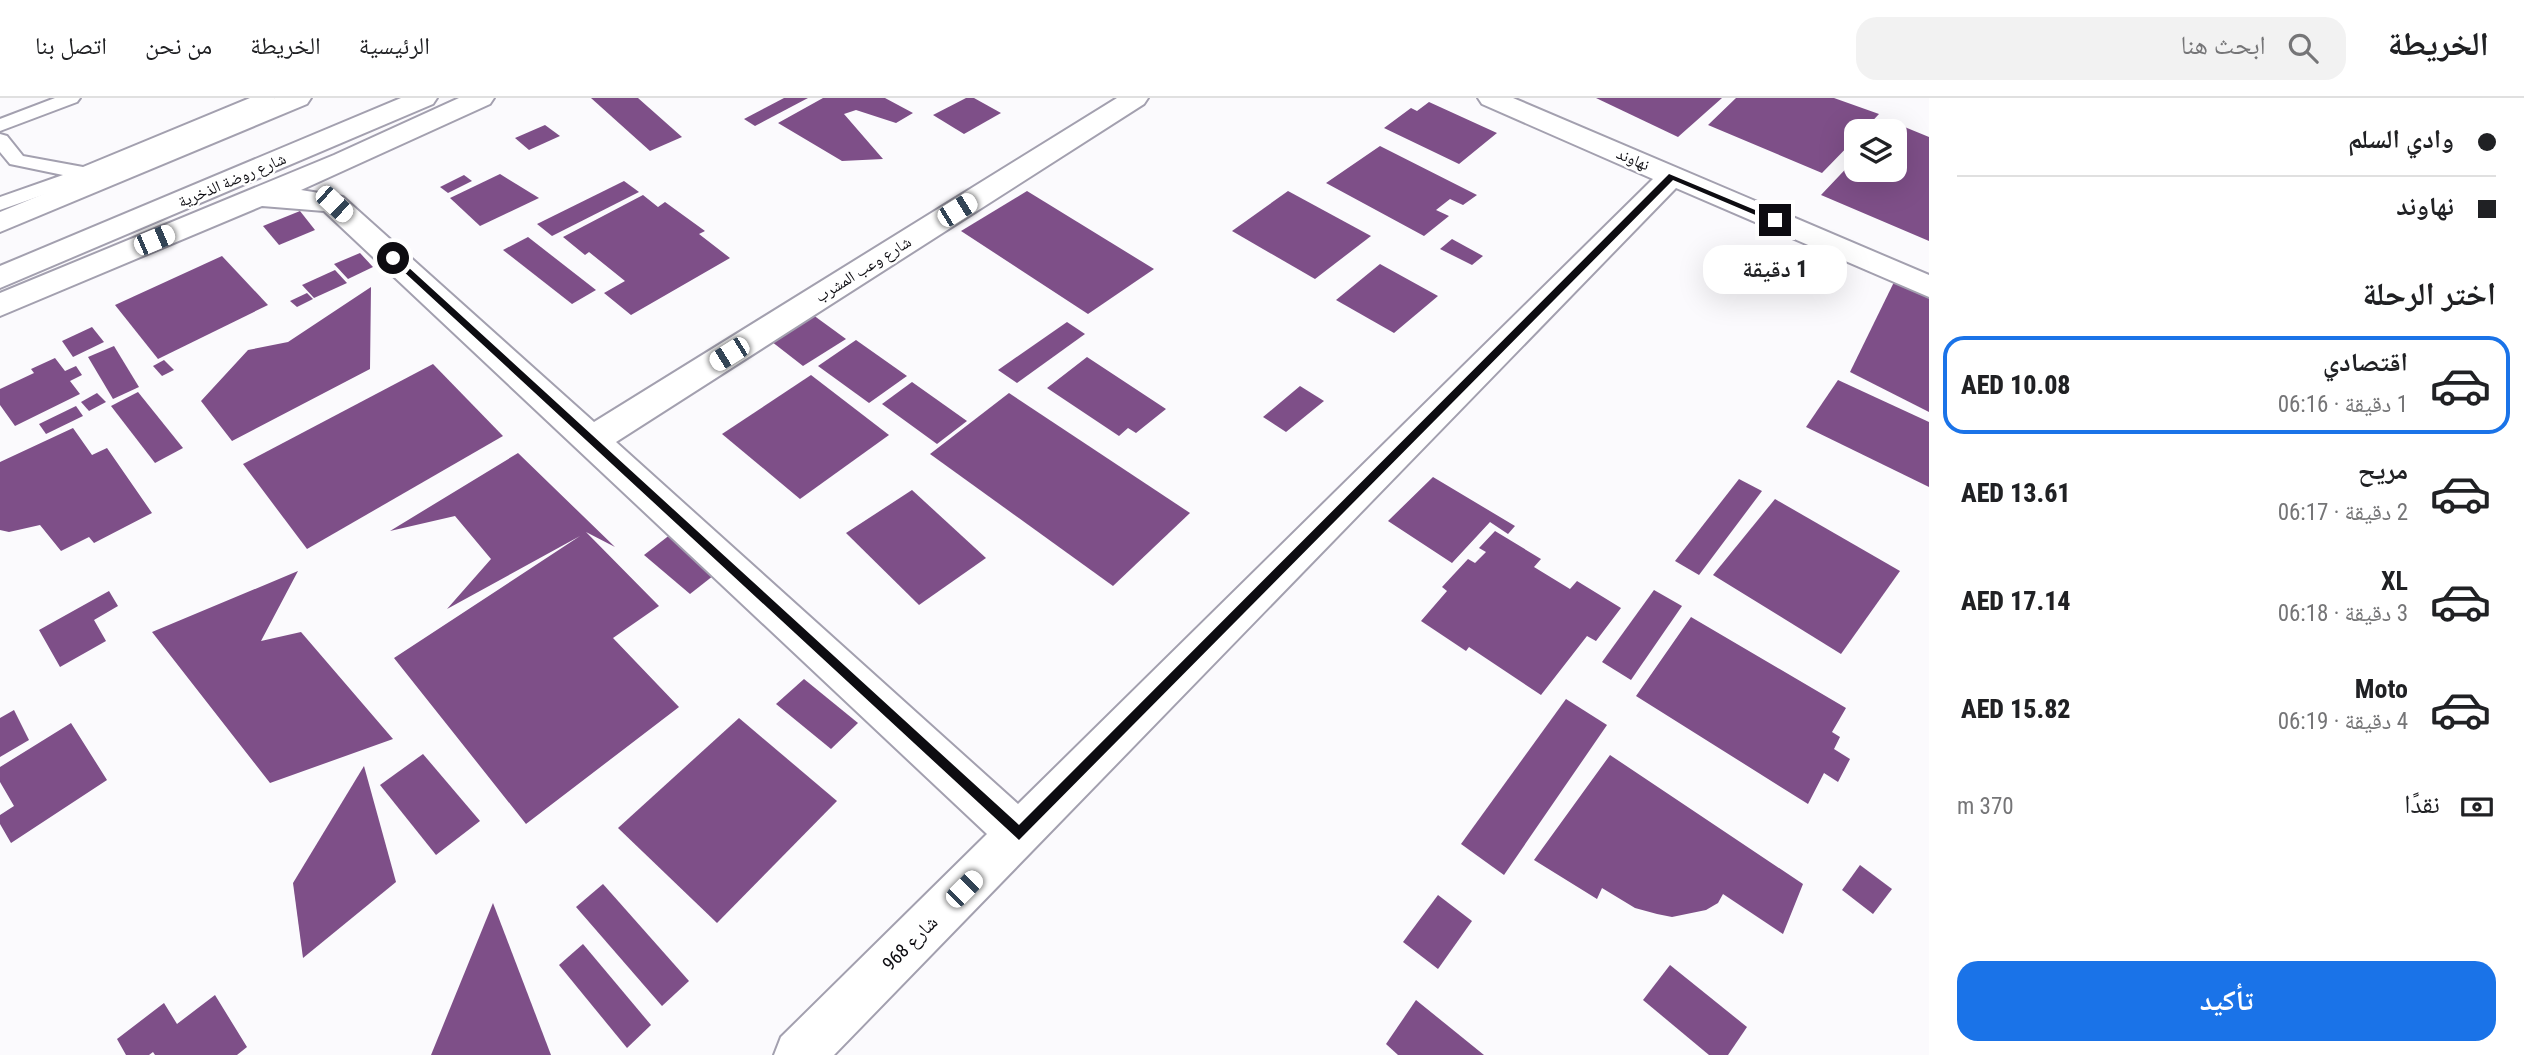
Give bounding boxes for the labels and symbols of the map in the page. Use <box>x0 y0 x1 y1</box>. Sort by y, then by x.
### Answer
street label: نهاوند <box>1614 144 1652 174</box>
street label: شارع روضة الذخرية <box>175 149 289 212</box>
car <box>312 182 357 226</box>
car <box>934 190 981 230</box>
route end <box>1759 204 1791 236</box>
car <box>131 222 178 258</box>
street label: شارع وعب المشرب <box>811 232 915 307</box>
route start <box>377 242 409 274</box>
callout: 1 دقيقة <box>1703 244 1847 294</box>
car <box>706 334 753 374</box>
car <box>942 867 987 911</box>
street label: شارع 968 <box>878 911 942 975</box>

